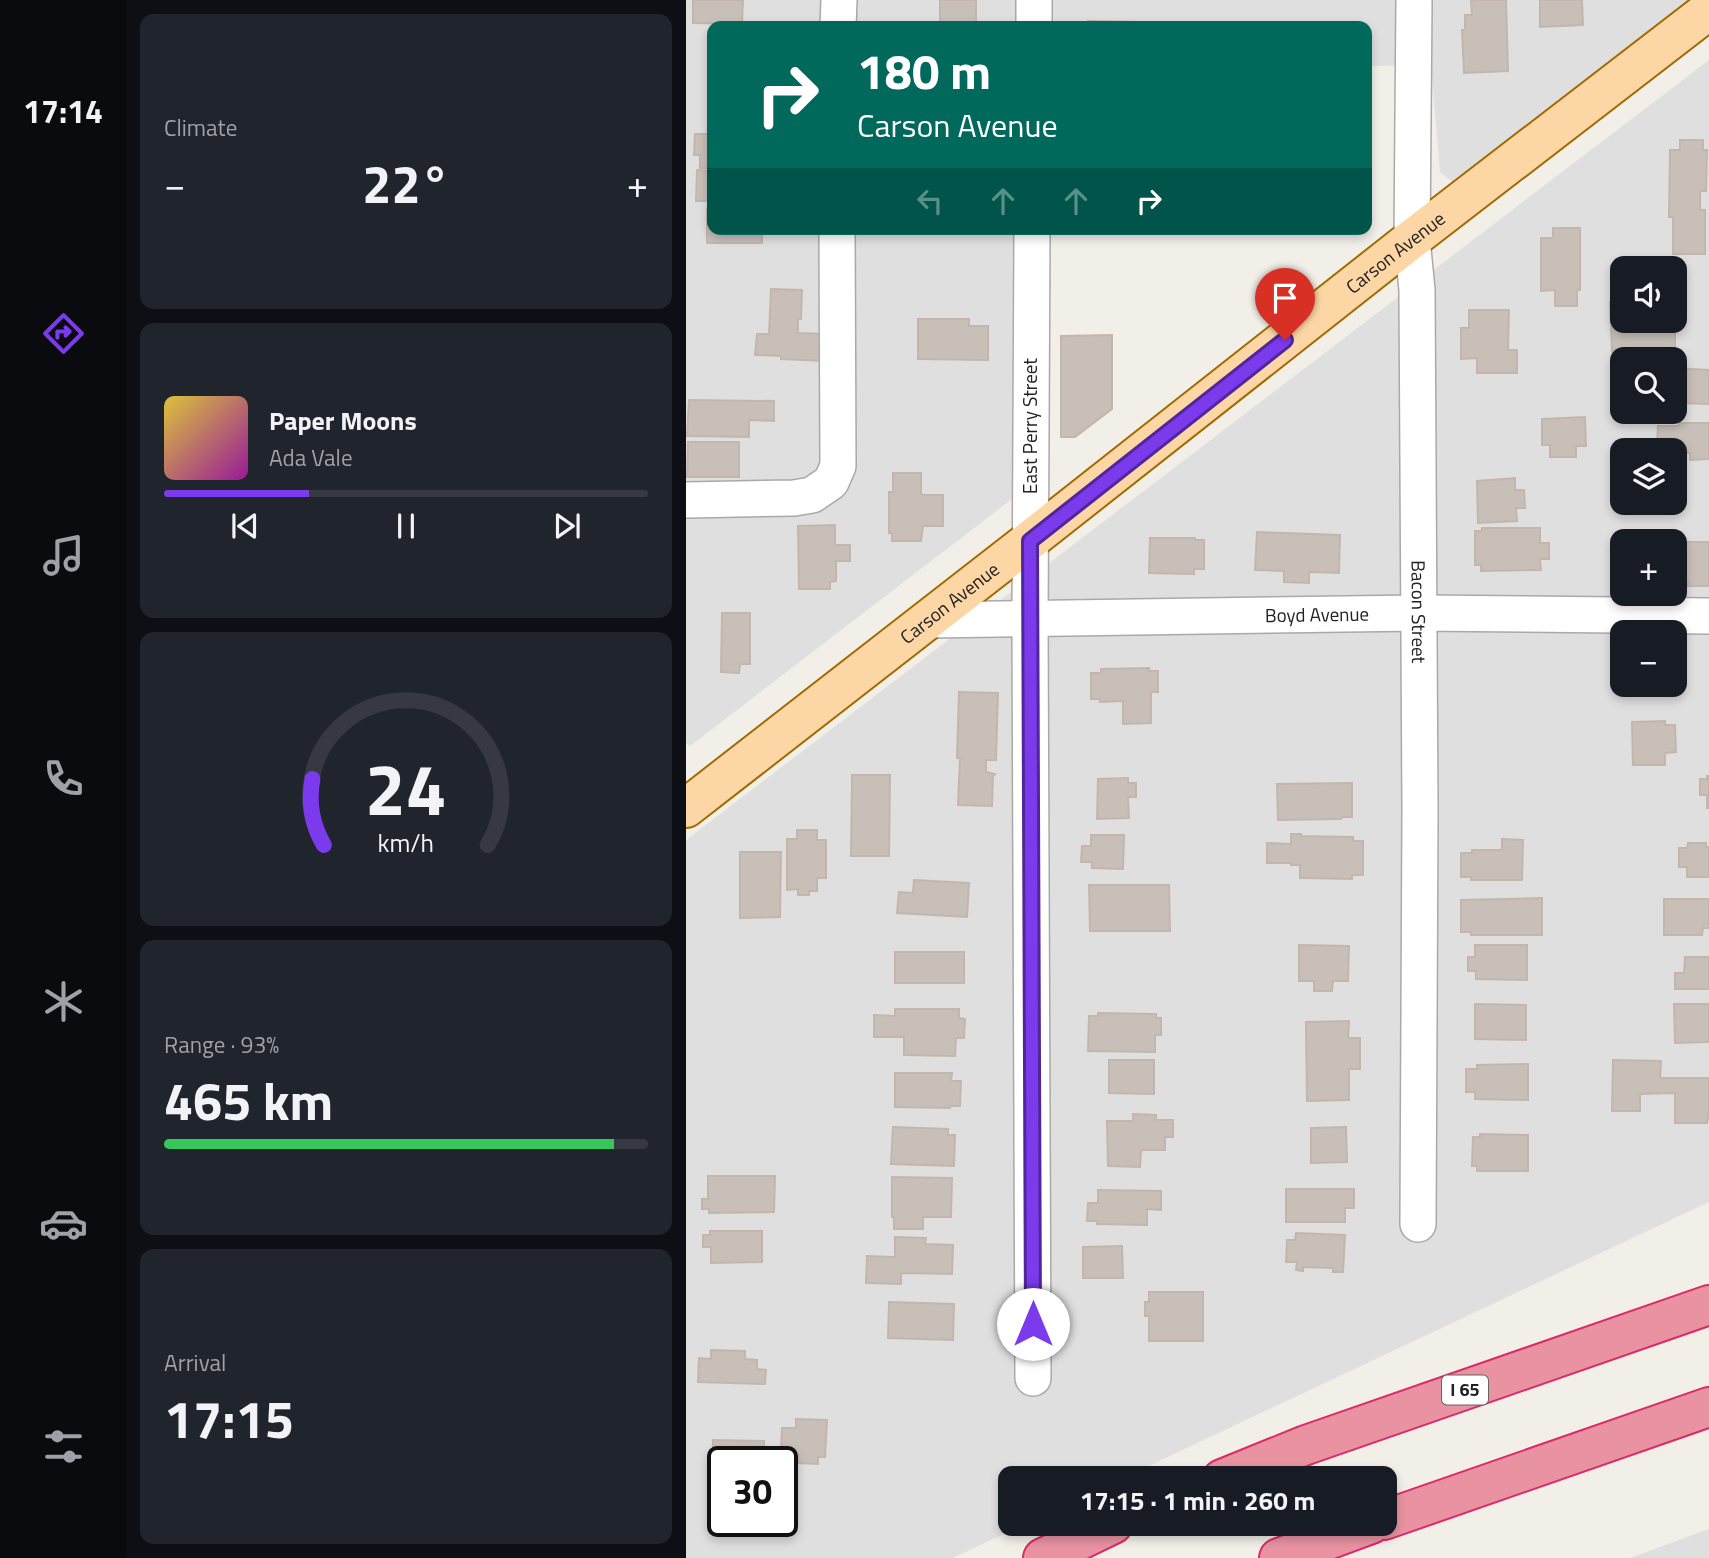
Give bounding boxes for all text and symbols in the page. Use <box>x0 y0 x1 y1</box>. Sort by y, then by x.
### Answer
text: 180 m <box>857 33 991 108</box>
icon: right <box>742 49 833 140</box>
text: 17:14 <box>23 87 103 135</box>
text: Carson Avenue <box>857 101 1058 149</box>
text: Climate <box>164 110 237 145</box>
text: 22° <box>362 144 450 223</box>
text: − <box>164 155 185 213</box>
text: + <box>627 155 648 213</box>
icon: left <box>911 182 949 220</box>
icon: ahead <box>984 182 1022 220</box>
icon: ahead <box>1057 182 1095 220</box>
icon: right <box>1130 182 1168 220</box>
street label: Carson Avenue <box>1339 204 1451 300</box>
map controls <box>1610 256 1687 697</box>
button: sound <box>1610 256 1687 333</box>
pin <box>1255 268 1315 340</box>
icon: arrive <box>1266 279 1304 317</box>
icon: directions <box>39 309 88 358</box>
button: search <box>1610 347 1687 424</box>
street label: East Perry Street <box>1015 358 1044 494</box>
text: Paper Moons <box>269 401 417 440</box>
button: layers <box>1610 438 1687 515</box>
text: Ada Vale <box>269 440 353 475</box>
icon: previous <box>226 507 264 545</box>
icon: pause <box>387 507 425 545</box>
icon: next <box>548 507 586 545</box>
button: + <box>1610 529 1687 606</box>
icon: music <box>39 531 88 580</box>
street label: Carson Avenue <box>893 554 1005 650</box>
street label: Bacon Street <box>1405 560 1434 664</box>
street label: Boyd Avenue <box>1265 599 1369 629</box>
button: − <box>1610 620 1687 697</box>
text: 24 <box>365 733 447 843</box>
icon: phone <box>39 754 88 803</box>
text: km/h <box>378 824 434 862</box>
icon: climate <box>39 977 88 1026</box>
text: Range · 93% <box>164 1027 279 1062</box>
text: 465 km <box>164 1061 333 1140</box>
icon: car <box>39 1199 88 1248</box>
position arrow <box>996 1287 1070 1361</box>
text: Arrival <box>164 1345 226 1380</box>
road number: I 65 <box>1442 1376 1488 1405</box>
text: 17:15 <box>164 1379 294 1458</box>
icon: filters <box>39 1422 88 1471</box>
speed limit sign: 30 <box>707 1446 798 1537</box>
text: 17:15 · 1 min · 260 m <box>1080 1481 1315 1520</box>

